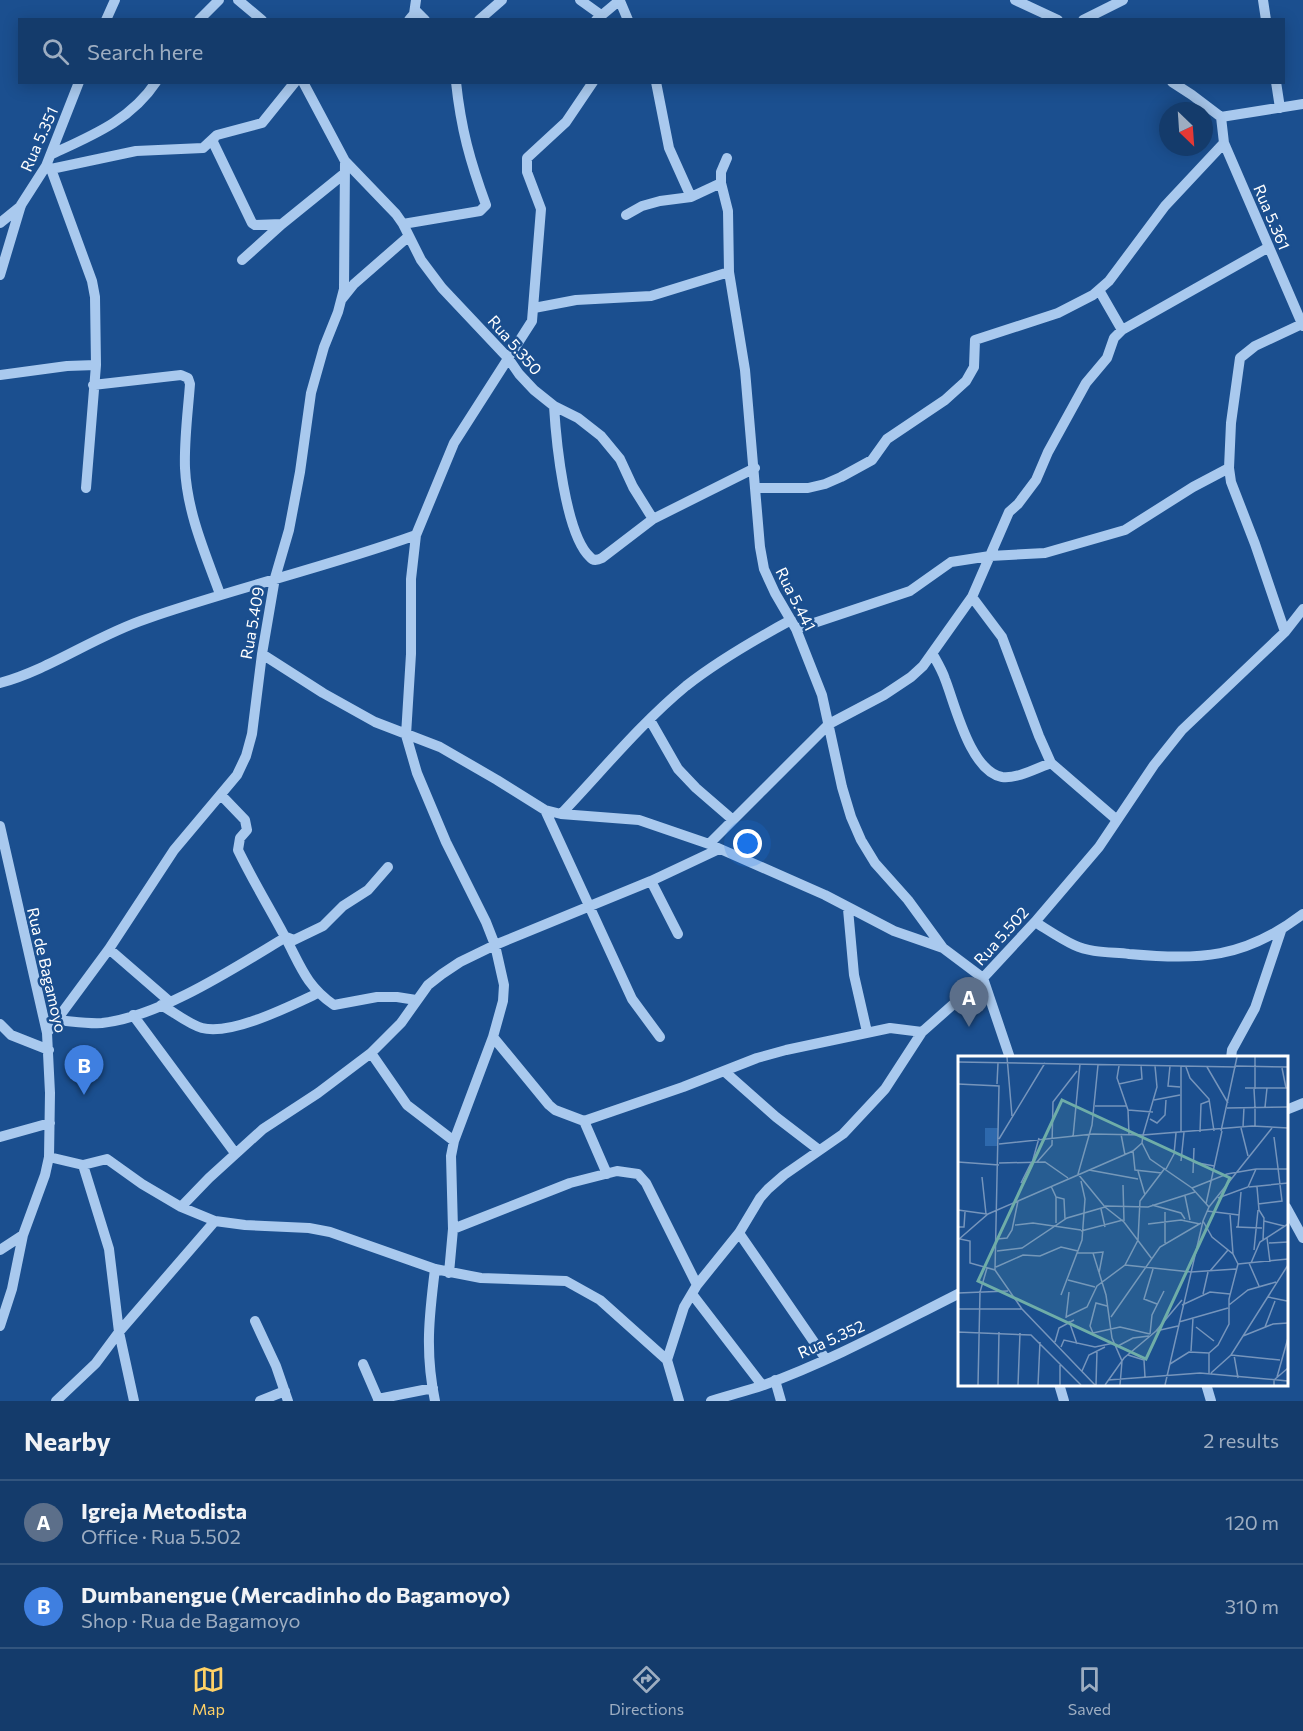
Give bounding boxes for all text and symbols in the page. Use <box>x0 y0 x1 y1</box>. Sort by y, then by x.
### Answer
search box <box>18 18 1285 84</box>
icon: search <box>39 35 72 68</box>
text: Search here <box>87 38 203 65</box>
north arrow <box>1159 102 1213 156</box>
street label: Rua 5.351 <box>16 103 61 174</box>
street label: Rua 5.361 <box>1250 181 1295 252</box>
street label: Rua 5.350 <box>484 311 546 378</box>
street label: Rua 5.441 <box>772 564 821 634</box>
street label: Rua 5.409 <box>236 585 267 661</box>
your location <box>733 829 762 858</box>
street label: Rua 5.502 <box>969 902 1032 969</box>
street label: Rua de Bagamoyo <box>24 905 71 1034</box>
pin: A <box>950 978 988 1027</box>
pin: B <box>64 1046 104 1095</box>
inset map <box>958 1056 1288 1386</box>
street label: Rua 5.352 <box>795 1315 867 1362</box>
text: Nearby <box>24 1425 111 1456</box>
text: 2 results <box>1203 1428 1279 1452</box>
text: Igreja Metodista <box>81 1497 247 1524</box>
text: A <box>36 1510 51 1534</box>
text: 120 m <box>1225 1510 1279 1534</box>
text: Office · Rua 5.502 <box>81 1524 241 1548</box>
text: Dumbanengue (Mercadinho do Bagamoyo) <box>81 1581 510 1608</box>
text: B <box>37 1594 50 1618</box>
text: 310 m <box>1225 1594 1279 1618</box>
text: Shop · Rua de Bagamoyo <box>81 1608 301 1632</box>
tab: Map <box>192 1663 225 1718</box>
tab: Directions <box>609 1663 684 1718</box>
tab: Saved <box>1068 1663 1111 1718</box>

